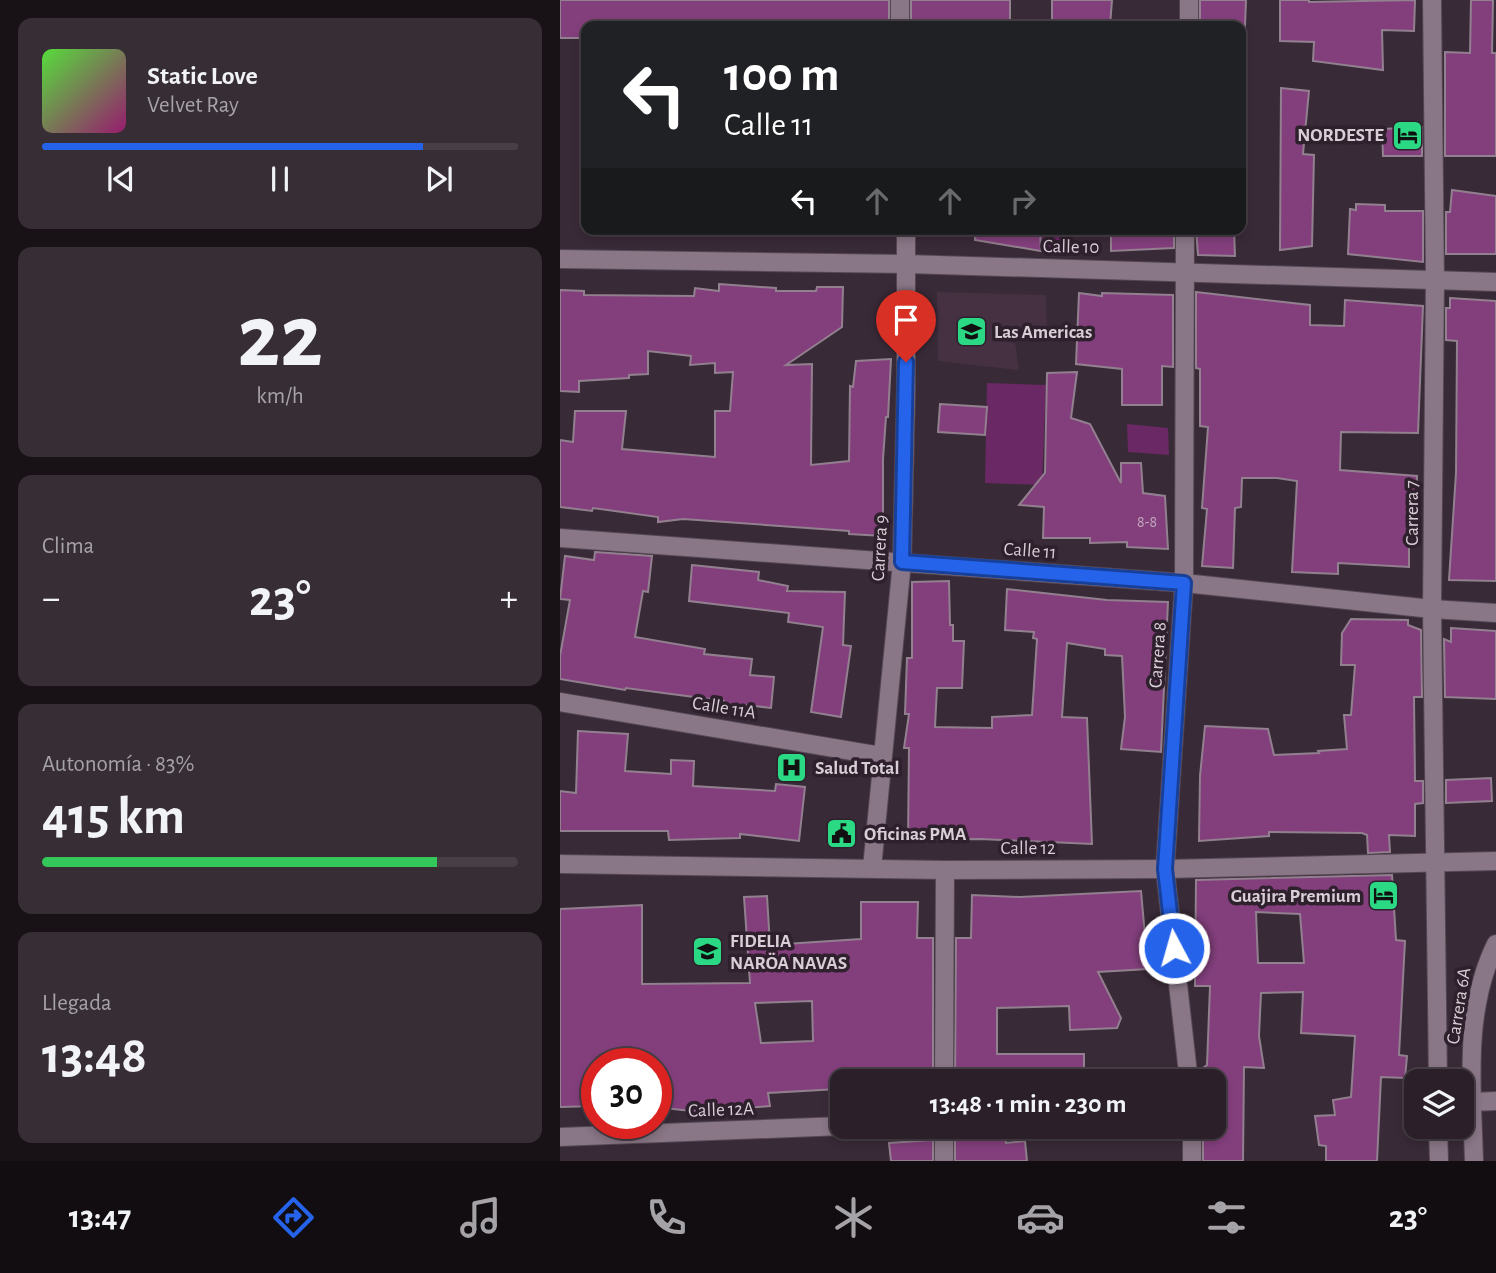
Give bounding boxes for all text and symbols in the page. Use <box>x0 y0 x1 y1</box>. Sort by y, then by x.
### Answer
icon: left <box>609 49 700 140</box>
text: 100 m <box>724 51 840 100</box>
text: Static Love <box>147 63 258 89</box>
text: Velvet Ray <box>147 94 239 117</box>
text: Calle 11 <box>724 109 813 141</box>
hotel icon: NORDESTE <box>1390 118 1424 152</box>
place label: NORDESTE <box>1297 126 1384 145</box>
icon: previous <box>102 160 140 198</box>
icon: pause <box>261 160 299 198</box>
icon: next <box>420 160 458 198</box>
icon: left <box>785 182 823 220</box>
icon: ahead <box>858 182 896 220</box>
icon: ahead <box>931 182 969 220</box>
icon: right <box>1004 182 1042 220</box>
street label: Calle 10 <box>1043 237 1099 257</box>
pin <box>876 290 936 362</box>
text: 22 <box>237 292 323 383</box>
icon: arrive <box>887 301 925 339</box>
school or university icon: Las Americas <box>954 315 988 349</box>
place label: Las Americas <box>994 323 1092 342</box>
text: km/h <box>256 385 304 408</box>
street label: Carrera 7 <box>1403 480 1422 546</box>
street label: Carrera 9 <box>869 514 891 582</box>
house number: 8-8 <box>1137 514 1157 530</box>
text: Clima <box>42 535 94 558</box>
street label: Calle 11 <box>1003 540 1057 562</box>
text: 23° <box>249 573 311 625</box>
text: − <box>42 580 60 618</box>
text: + <box>500 580 518 618</box>
street label: Carrera 8 <box>1146 621 1170 689</box>
street label: Calle 11A <box>691 694 757 722</box>
hospital icon: Salud Total <box>775 751 809 785</box>
text: Autonomía · 83% <box>42 753 194 776</box>
place label: Salud Total <box>815 759 899 778</box>
text: 415 km <box>42 791 185 843</box>
public building icon: Oficinas PMA <box>824 817 858 851</box>
place label: Oficinas PMA <box>864 825 967 844</box>
street label: Calle 12 <box>1000 839 1056 858</box>
hotel icon: Guajira Premium <box>1367 879 1401 913</box>
place label: Guajira Premium <box>1231 887 1361 906</box>
position arrow <box>1137 911 1211 985</box>
place label: FIDELIA NARÖA NAVAS <box>730 932 847 973</box>
school or university icon: FIDELIA NARÖA NAVAS <box>690 935 724 969</box>
street label: Carrera 6A <box>1444 966 1474 1046</box>
text: Llegada <box>42 992 112 1015</box>
text: 13:48 <box>42 1030 147 1082</box>
speed limit sign: 30 <box>581 1048 672 1139</box>
map controls <box>1404 1069 1474 1139</box>
button: layers <box>1404 1069 1474 1139</box>
text: 13:48 · 1 min · 230 m <box>930 1091 1126 1117</box>
street label: Calle 12A <box>688 1099 754 1121</box>
icon: directions <box>269 1193 318 1242</box>
icon: music <box>456 1193 505 1242</box>
icon: phone <box>642 1193 691 1242</box>
icon: climate <box>829 1193 878 1242</box>
icon: car <box>1016 1193 1065 1242</box>
icon: filters <box>1202 1193 1251 1242</box>
text: 13:47 <box>69 1201 131 1233</box>
text: 23° <box>1389 1201 1427 1233</box>

